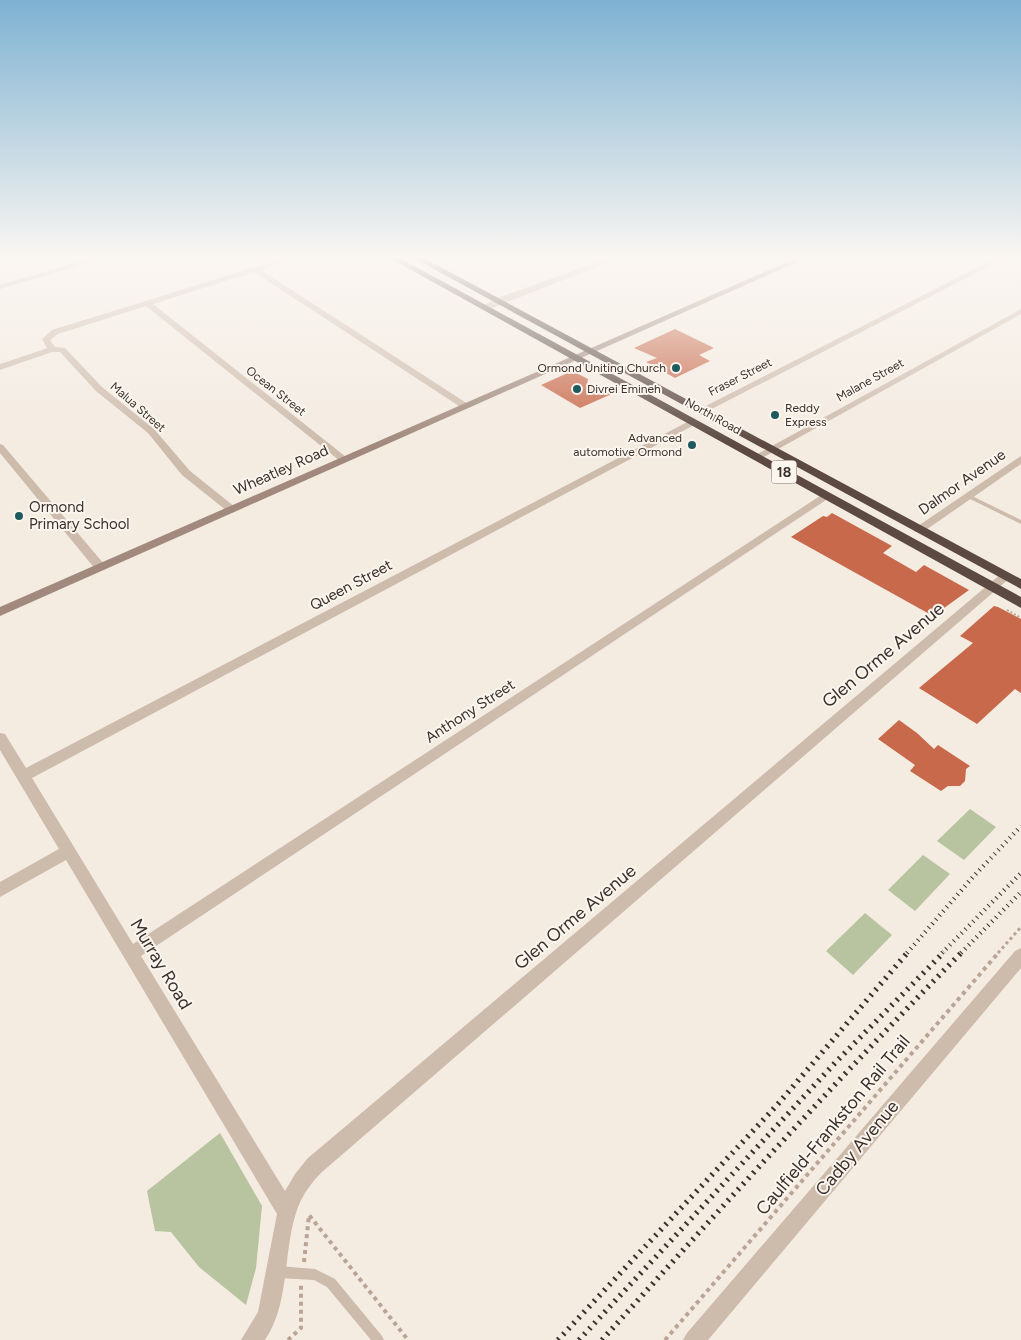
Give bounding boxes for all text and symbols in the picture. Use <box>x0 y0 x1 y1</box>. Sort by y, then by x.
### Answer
street label: Fraser Street <box>706 355 774 399</box>
street label: Malane Street <box>834 356 907 404</box>
place label: Ormond Uniting Church <box>537 361 666 375</box>
marker: Ormond Uniting Church <box>670 362 682 374</box>
street label: Ocean Street <box>243 363 309 419</box>
street label: Malua Street <box>108 379 169 435</box>
place label: Divrei Emineh <box>587 382 661 396</box>
marker: Divrei Emineh <box>571 383 583 395</box>
street label: North Road <box>682 395 744 437</box>
place label: Reddy Express <box>785 401 827 429</box>
marker: Reddy Express <box>769 409 781 421</box>
place label: Advanced automotive Ormond <box>573 431 682 459</box>
marker: Advanced automotive Ormond <box>686 439 698 451</box>
street label: Wheatley Road <box>231 441 331 499</box>
street label: Dalmor Avenue <box>915 445 1009 519</box>
road number: 18 <box>772 461 796 484</box>
place label: Ormond Primary School <box>29 498 130 533</box>
marker: Ormond Primary School <box>13 510 25 522</box>
street label: Queen Street <box>307 556 395 614</box>
street label: Glen Orme Avenue <box>818 597 949 712</box>
street label: Anthony Street <box>422 675 518 747</box>
street label: Glen Orme Avenue <box>510 859 641 974</box>
street label: Murray Road <box>125 915 197 1013</box>
street label: Caulfield-Frankston Rail Trail <box>751 1031 915 1219</box>
street label: Cadby Avenue <box>811 1096 903 1200</box>

